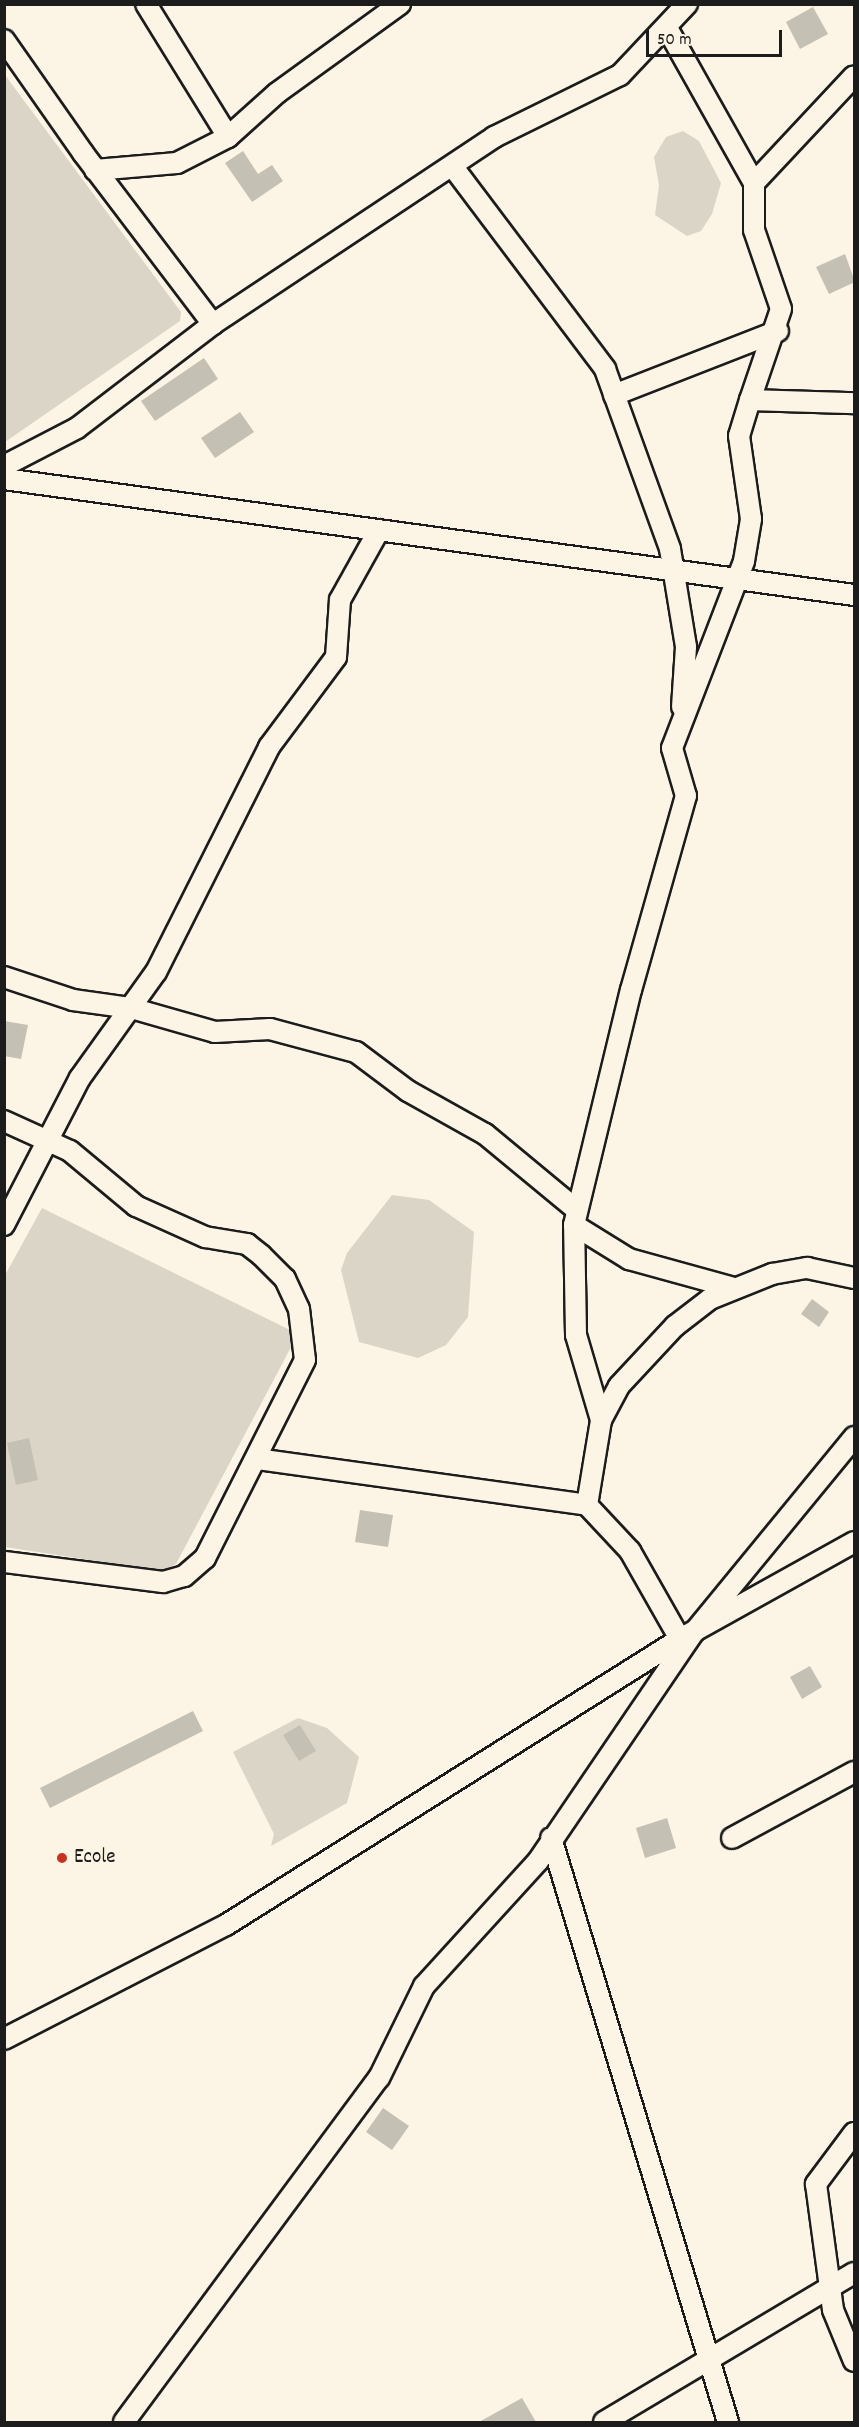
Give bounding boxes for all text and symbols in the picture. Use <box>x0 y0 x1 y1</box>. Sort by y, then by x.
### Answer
scale bar <box>649 18 786 56</box>
text: 50 m <box>657 28 692 53</box>
place label: Ecole <box>74 1845 116 1871</box>
marker: Ecole <box>55 1851 69 1865</box>

